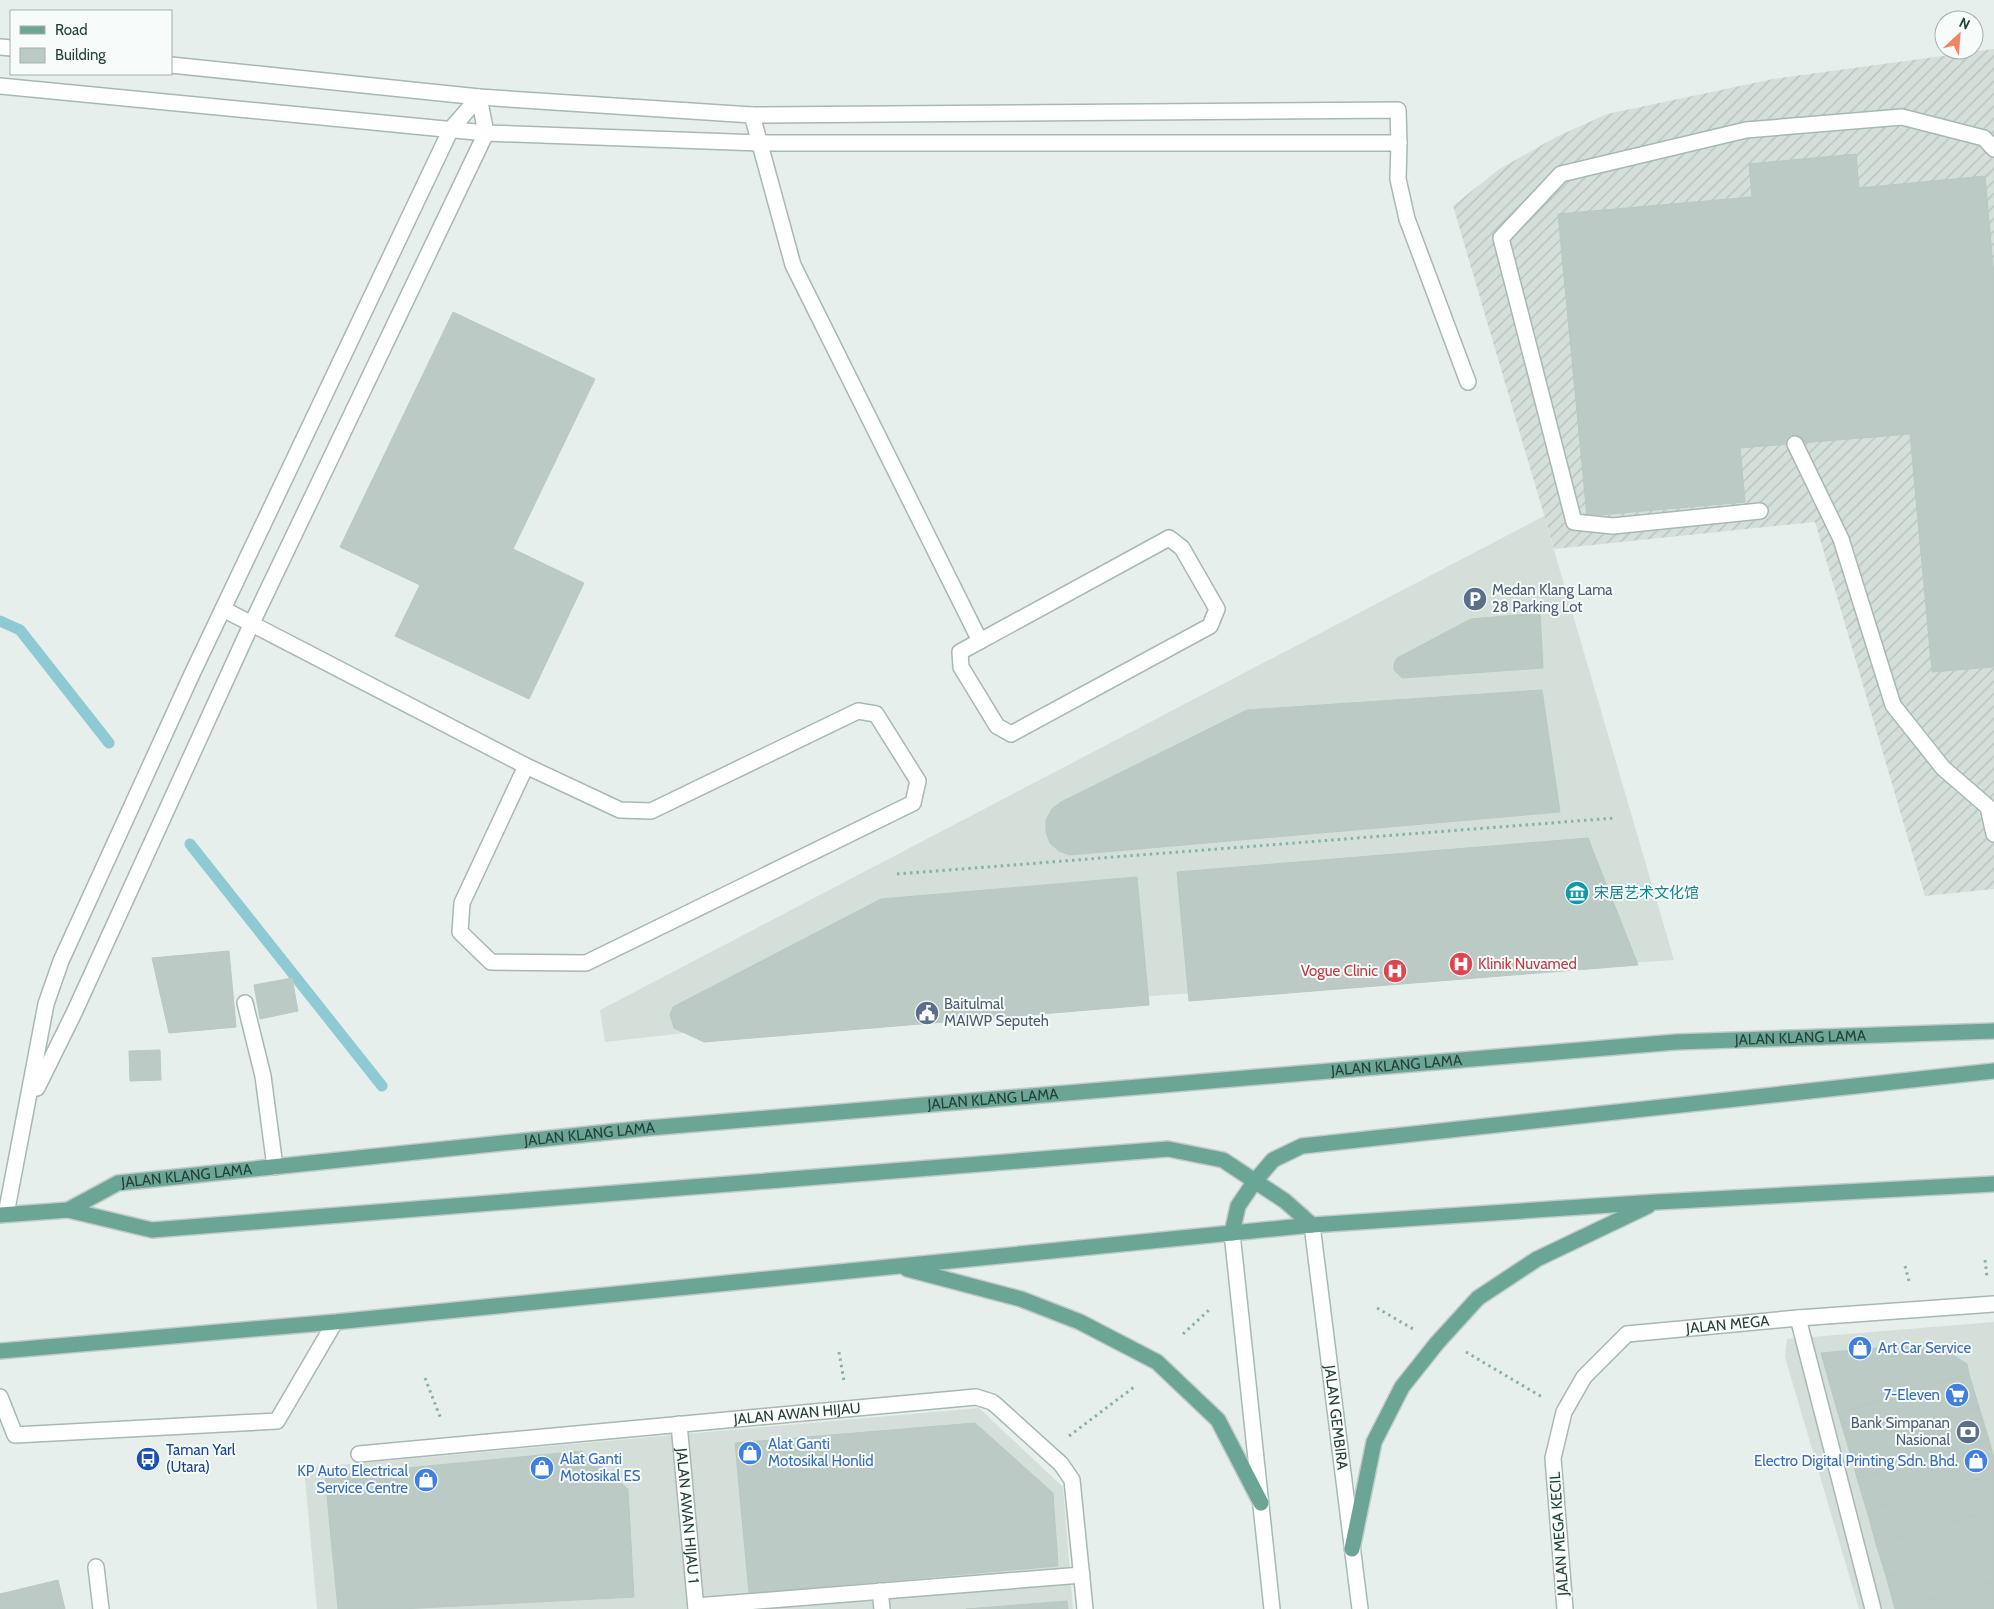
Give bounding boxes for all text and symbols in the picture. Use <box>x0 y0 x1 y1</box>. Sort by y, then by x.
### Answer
legend <box>10 10 172 75</box>
north arrow <box>1934 10 1984 60</box>
text: N <box>1956 13 1973 34</box>
text: Road <box>55 21 88 39</box>
text: Building <box>55 46 106 64</box>
place label: Medan Klang Lama 28 Parking Lot <box>1492 581 1613 616</box>
parking icon: Medan Klang Lama 28 Parking Lot <box>1462 586 1488 612</box>
museum icon: 宋居艺术文化馆 <box>1564 880 1590 906</box>
place label: 宋居艺术文化馆 <box>1594 884 1699 902</box>
hospital icon: Klinik Nuvamed <box>1448 951 1474 977</box>
place label: Klinik Nuvamed <box>1478 955 1577 973</box>
hospital icon: Vogue Clinic <box>1382 958 1408 984</box>
place label: Vogue Clinic <box>1301 962 1378 980</box>
place label: Baitulmal MAIWP Seputeh <box>944 995 1049 1030</box>
public building icon: Baitulmal MAIWP Seputeh <box>914 1000 940 1026</box>
street label: JALAN KLANG LAMA <box>1734 1026 1867 1049</box>
street label: JALAN KLANG LAMA <box>1329 1051 1463 1080</box>
street label: JALAN KLANG LAMA <box>926 1085 1060 1114</box>
street label: JALAN KLANG LAMA <box>522 1118 656 1150</box>
street label: JALAN KLANG LAMA <box>119 1160 254 1192</box>
street label: JALAN MEGA <box>1684 1312 1771 1338</box>
shop icon: Art Car Service <box>1847 1335 1873 1361</box>
place label: Art Car Service <box>1878 1339 1971 1357</box>
street label: JALAN GEMBIRA <box>1320 1363 1352 1472</box>
supermarket icon: 7-Eleven <box>1944 1382 1970 1408</box>
place label: 7-Eleven <box>1884 1386 1940 1404</box>
street label: JALAN AWAN HIJAU <box>732 1399 861 1428</box>
place label: Bank Simpanan Nasional <box>1851 1414 1950 1449</box>
bank icon: Bank Simpanan Nasional <box>1955 1419 1981 1445</box>
place label: Alat Ganti Motosikal Honlid <box>768 1435 874 1470</box>
shop icon: Alat Ganti Motosikal Honlid <box>737 1440 763 1466</box>
place label: Taman Yarl (Utara) <box>166 1441 236 1476</box>
bus stop icon: Taman Yarl (Utara) <box>135 1446 161 1472</box>
street label: JALAN AWAN HIJAU 1 <box>672 1446 703 1584</box>
shop icon: Electro Digital Printing Sdn. Bhd. <box>1963 1448 1989 1474</box>
place label: Alat Ganti Motosikal ES <box>560 1450 641 1485</box>
place label: Electro Digital Printing Sdn. Bhd. <box>1754 1452 1958 1470</box>
shop icon: Alat Ganti Motosikal ES <box>529 1455 555 1481</box>
place label: KP Auto Electrical Service Centre <box>297 1462 408 1497</box>
shop icon: KP Auto Electrical Service Centre <box>413 1467 439 1493</box>
street label: JALAN MEGA KECIL <box>1546 1471 1572 1597</box>

